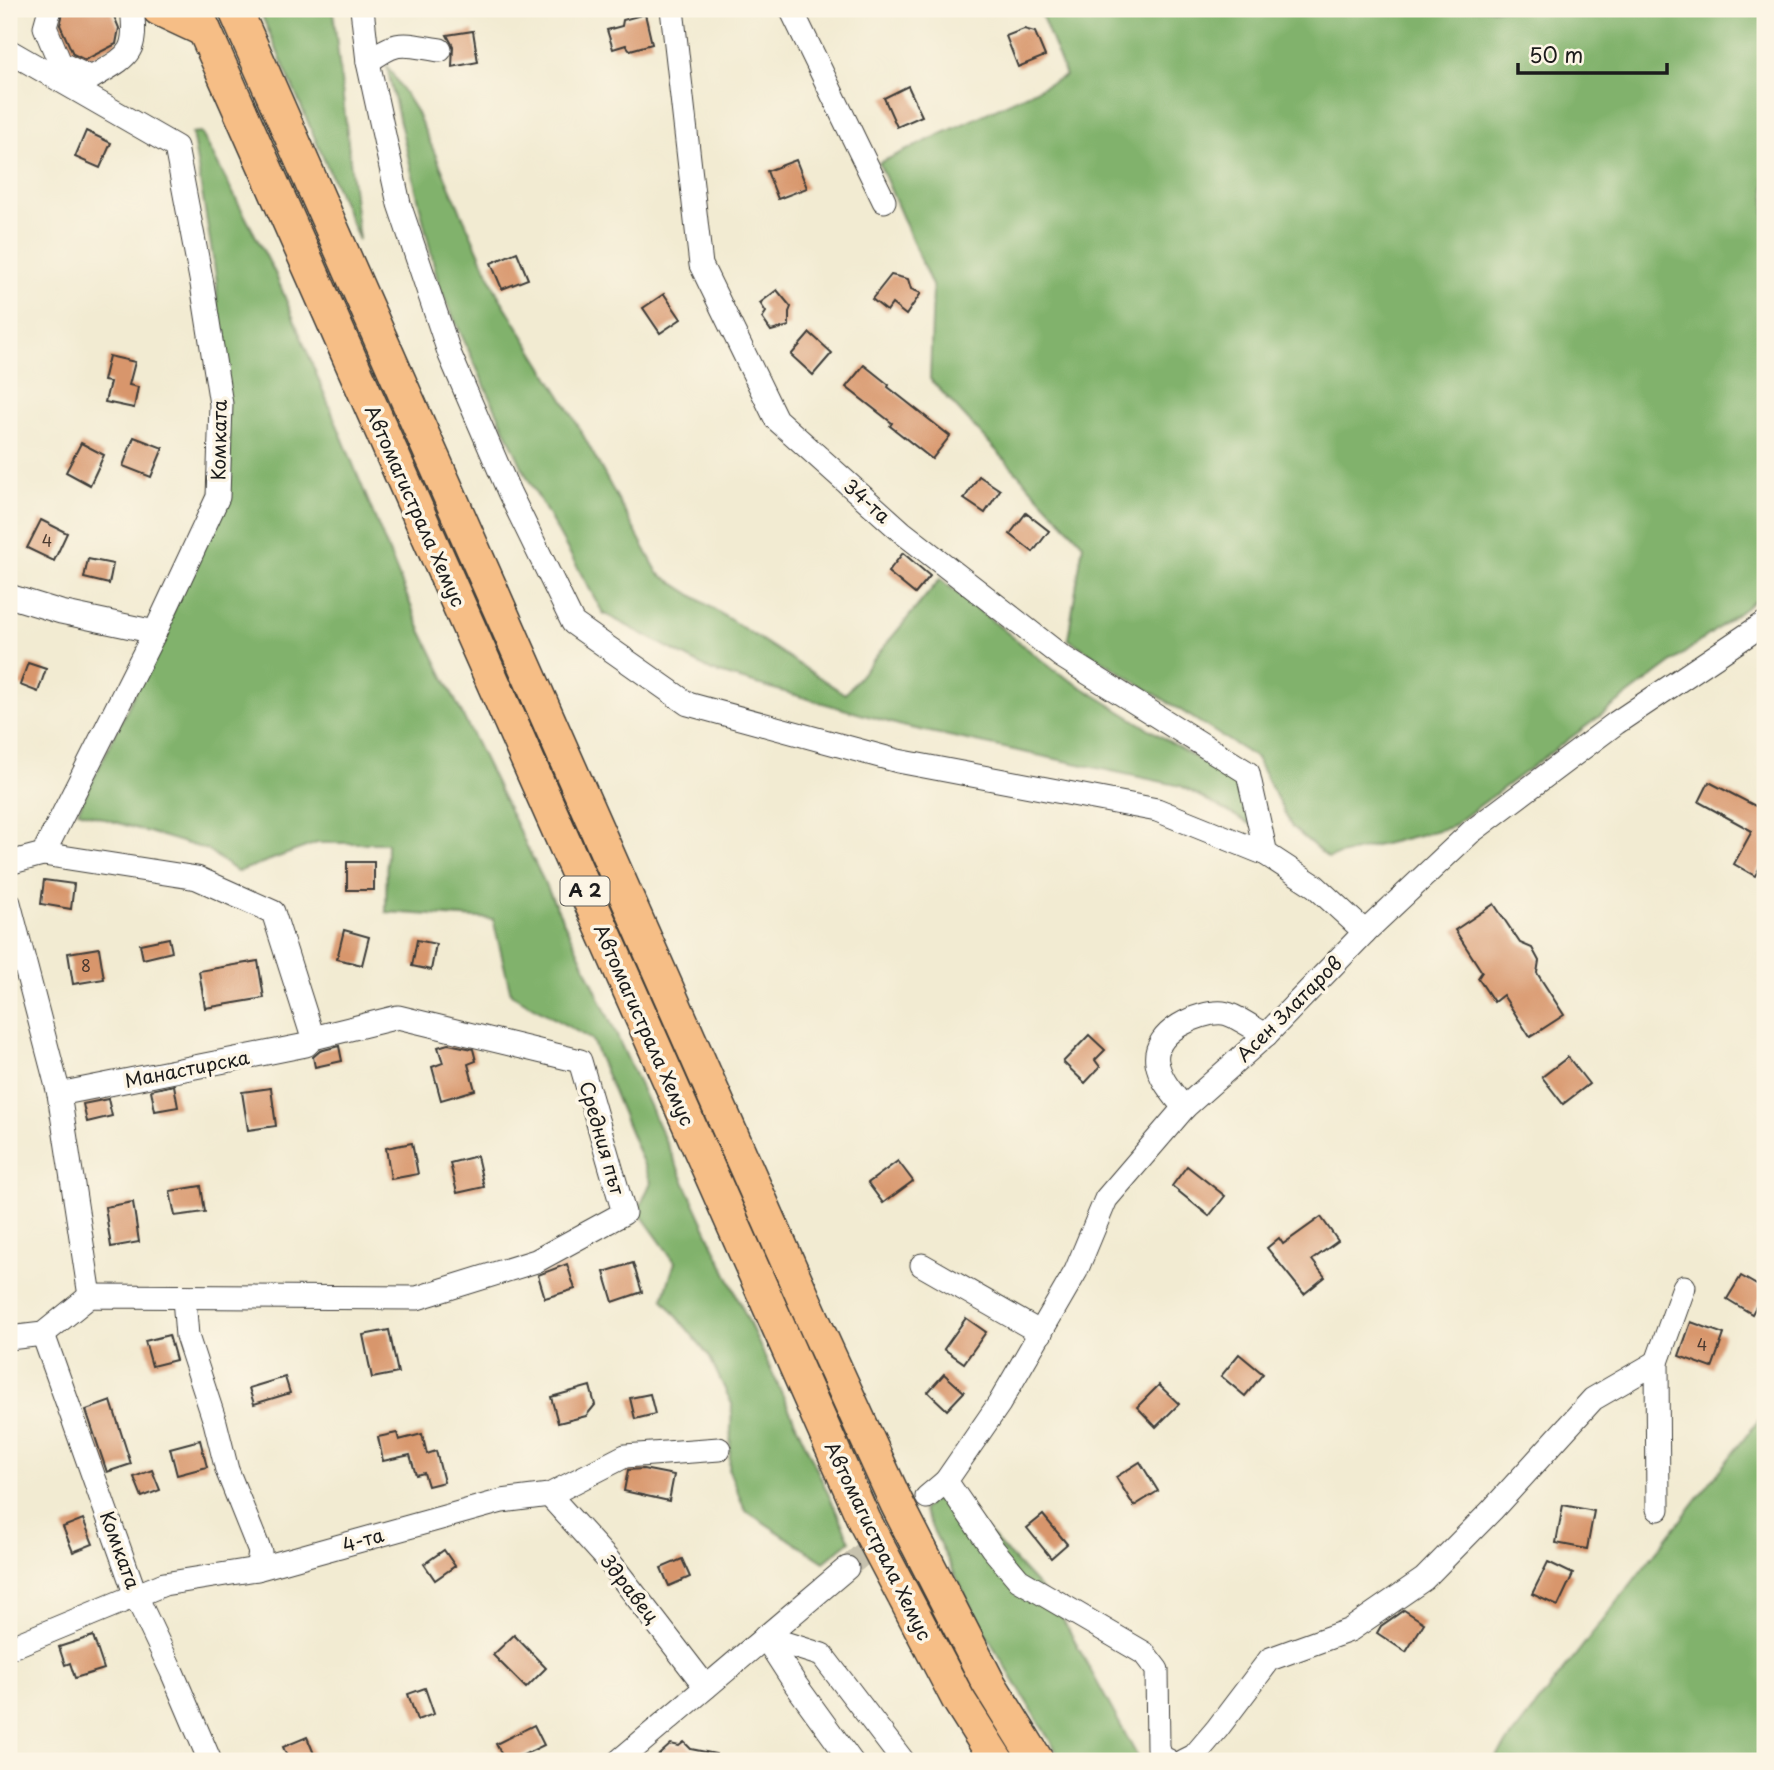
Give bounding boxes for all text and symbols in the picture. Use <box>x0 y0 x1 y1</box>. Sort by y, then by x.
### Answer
scale bar <box>1518 32 1667 76</box>
text: 50 m <box>1529 38 1583 70</box>
street label: Комката <box>203 399 233 481</box>
street label: Автомагистрала Хемус <box>359 400 473 611</box>
street label: 34-та <box>838 472 898 529</box>
house number: 4 <box>42 528 52 552</box>
road number: A 2 <box>560 876 610 906</box>
street label: Автомагистрала Хемус <box>588 919 702 1130</box>
street label: Асен Златаров <box>1229 949 1348 1068</box>
house number: 8 <box>81 953 91 977</box>
street label: Манастирска <box>122 1042 252 1094</box>
street label: Средния път <box>573 1078 633 1199</box>
house number: 4 <box>1697 1332 1707 1356</box>
street label: Автомагистрала Хемус <box>819 1436 939 1645</box>
street label: Комката <box>94 1507 148 1592</box>
street label: 4-та <box>339 1520 387 1558</box>
street label: Здравец <box>594 1547 667 1629</box>

